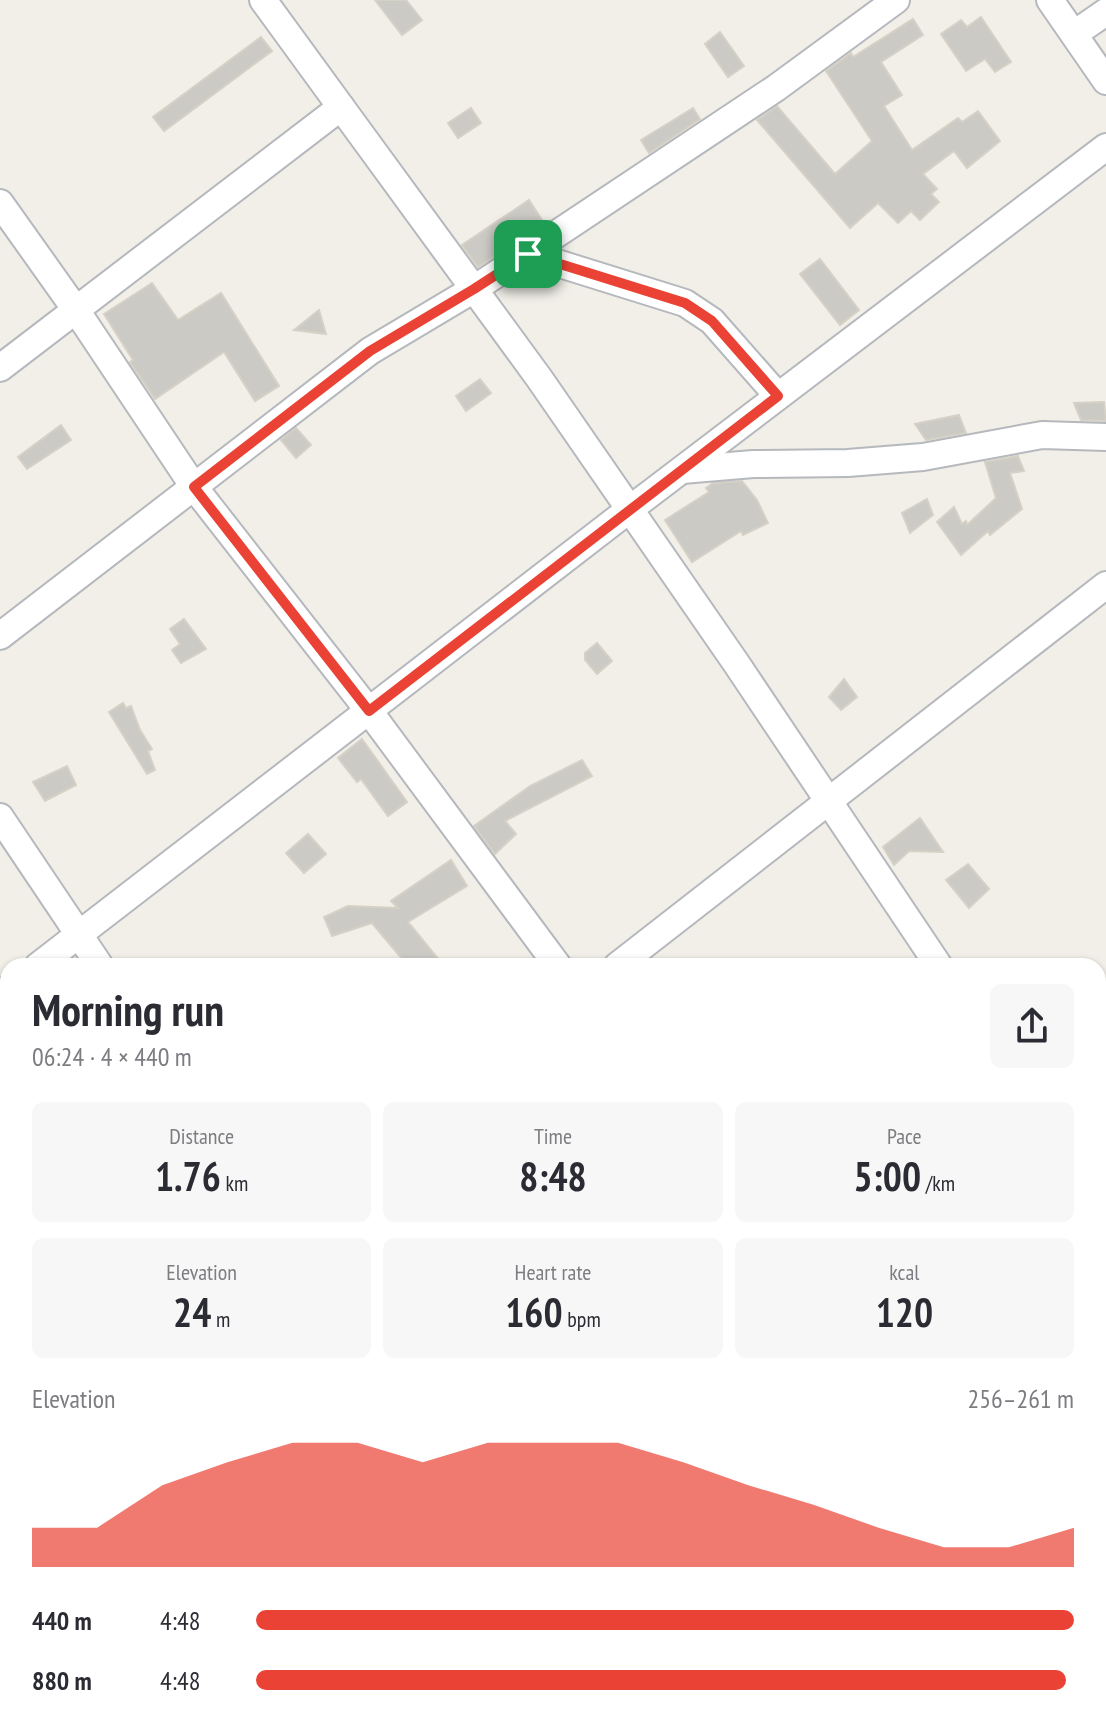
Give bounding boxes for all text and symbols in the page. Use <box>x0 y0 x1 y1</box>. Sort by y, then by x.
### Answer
pin <box>494 220 562 288</box>
icon: arrive <box>506 232 550 276</box>
text: Morning run <box>32 981 224 1038</box>
button: share <box>990 984 1074 1068</box>
text: 06:24 · 4 × 440 m <box>32 1040 192 1073</box>
text: Distance <box>169 1122 234 1150</box>
text: Time <box>534 1122 572 1150</box>
text: Pace <box>887 1122 922 1150</box>
text: 1.76 <box>155 1150 221 1202</box>
text: 8:48 <box>519 1150 587 1202</box>
text: 5:00 <box>854 1150 921 1202</box>
text: km <box>221 1169 248 1197</box>
text: /km <box>921 1169 955 1197</box>
text: Elevation <box>166 1258 237 1286</box>
text: Heart rate <box>515 1258 591 1286</box>
text: kcal <box>889 1258 919 1286</box>
text: 24 <box>173 1286 211 1338</box>
text: 160 <box>505 1286 563 1338</box>
text: 120 <box>876 1286 933 1338</box>
text: m <box>211 1305 230 1333</box>
text: bpm <box>563 1305 601 1333</box>
text: Elevation <box>32 1382 115 1415</box>
text: 256–261 m <box>968 1382 1074 1415</box>
text: 440 m <box>32 1604 92 1637</box>
text: 4:48 <box>160 1604 200 1637</box>
text: 880 m <box>32 1664 92 1697</box>
text: 4:48 <box>160 1664 200 1697</box>

